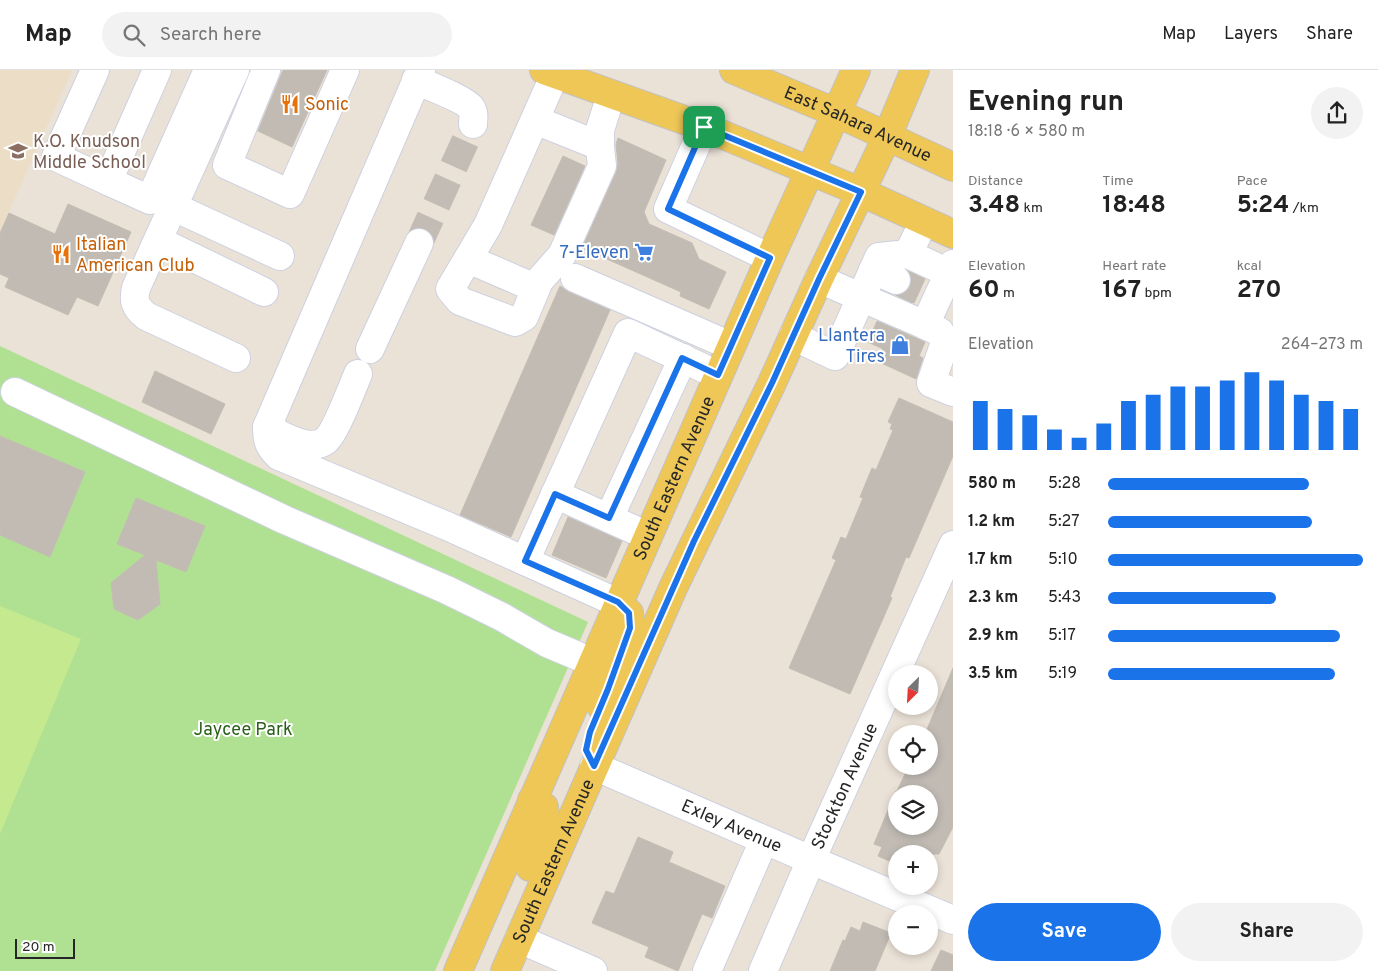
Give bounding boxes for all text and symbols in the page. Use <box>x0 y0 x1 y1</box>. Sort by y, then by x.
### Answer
search box <box>102 12 452 57</box>
text: Map <box>25 20 72 50</box>
icon: search <box>120 21 148 49</box>
text: Search here <box>160 23 261 47</box>
text: Map <box>1162 23 1196 46</box>
text: Layers <box>1224 23 1278 46</box>
text: Share <box>1306 23 1353 46</box>
street label: East Sahara Avenue <box>780 82 935 168</box>
text: Evening run <box>968 85 1124 121</box>
button: share <box>1311 87 1363 139</box>
restaurant icon: Sonic <box>279 93 301 115</box>
place label: Sonic <box>305 94 349 117</box>
pin <box>683 106 725 148</box>
icon: arrive <box>690 113 718 141</box>
text: 18:18 · 6 × 580 m <box>968 122 1085 142</box>
place label: K.O. Knudson Middle School <box>33 131 146 175</box>
school or university icon: K.O. Knudson Middle School <box>7 140 29 162</box>
text: Distance <box>968 173 1023 190</box>
text: Time <box>1102 173 1134 190</box>
text: Pace <box>1237 173 1267 190</box>
text: 3.48 <box>968 190 1020 222</box>
text: 18:48 <box>1102 190 1166 222</box>
text: 5:24 <box>1237 190 1289 222</box>
text: km <box>1020 200 1043 217</box>
text: /km <box>1289 200 1319 217</box>
place label: Italian American Club <box>76 234 195 278</box>
supermarket icon: 7-Eleven <box>633 241 655 263</box>
place label: 7-Eleven <box>560 242 629 265</box>
restaurant icon: Italian American Club <box>50 243 72 265</box>
text: Elevation <box>968 258 1026 275</box>
text: Heart rate <box>1102 258 1166 275</box>
text: kcal <box>1237 258 1262 275</box>
text: 60 <box>968 275 1000 307</box>
text: 167 <box>1102 275 1141 307</box>
text: 270 <box>1237 275 1282 307</box>
text: m <box>1000 285 1015 302</box>
text: bpm <box>1141 285 1172 302</box>
place label: Llantera Tires <box>818 325 885 369</box>
shop icon: Llantera Tires <box>889 334 911 356</box>
text: Elevation <box>968 335 1034 355</box>
text: 264–273 m <box>1281 335 1363 355</box>
street label: South Eastern Avenue <box>629 393 721 565</box>
text: 580 m <box>968 474 1016 494</box>
text: 5:28 <box>1048 474 1081 494</box>
text: 1.2 km <box>968 512 1015 532</box>
text: 5:27 <box>1048 512 1080 532</box>
text: 1.7 km <box>968 550 1013 570</box>
text: 5:10 <box>1048 550 1078 570</box>
text: 2.3 km <box>968 588 1018 608</box>
text: 5:43 <box>1048 588 1081 608</box>
text: 2.9 km <box>968 626 1019 646</box>
text: 5:17 <box>1048 626 1076 646</box>
text: 3.5 km <box>968 664 1018 684</box>
text: 5:19 <box>1048 664 1077 684</box>
north arrow <box>888 665 938 715</box>
map controls <box>888 665 938 955</box>
park label: Jaycee Park <box>194 719 292 742</box>
street label: Stockton Avenue <box>807 720 884 854</box>
button: locate <box>888 725 938 775</box>
street label: South Eastern Avenue <box>508 776 601 947</box>
button: layers <box>888 785 938 835</box>
street label: Exley Avenue <box>677 795 785 859</box>
button: + <box>888 845 938 895</box>
button: Save <box>968 903 1161 961</box>
button: Share <box>1171 903 1363 961</box>
button: − <box>888 905 938 955</box>
scale bar <box>15 936 75 959</box>
text: 20 m <box>22 939 55 956</box>

